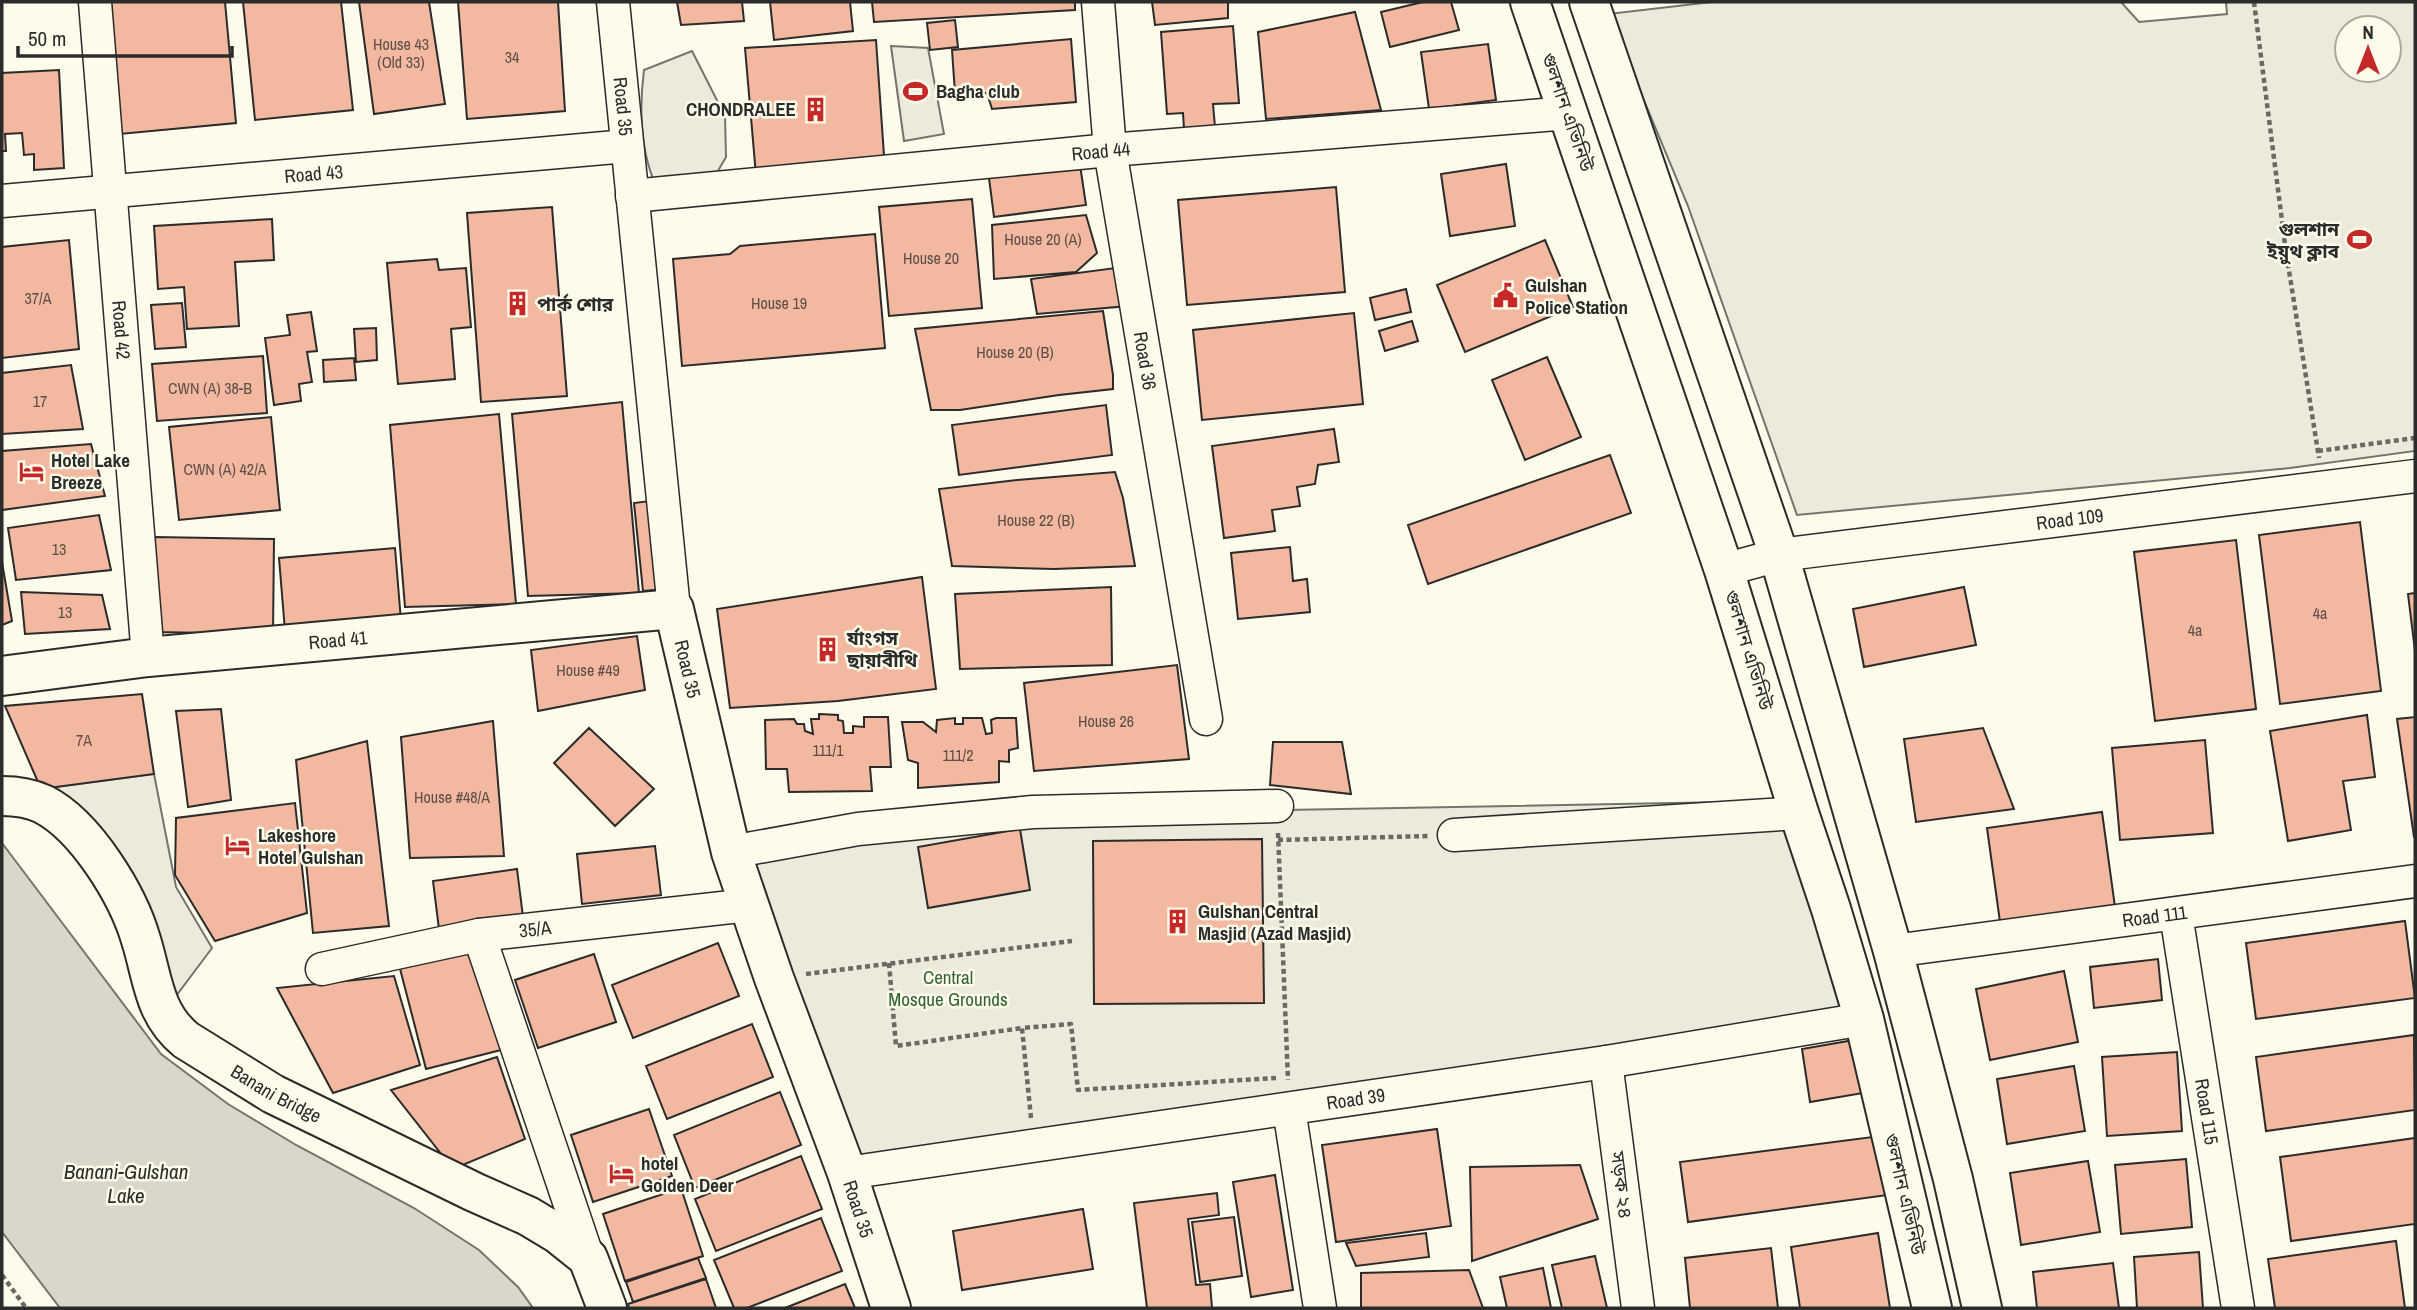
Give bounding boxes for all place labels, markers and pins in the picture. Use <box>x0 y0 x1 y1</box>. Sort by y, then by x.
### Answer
sports icon: Bagha club <box>902 77 930 105</box>
place label: Bagha club <box>936 78 1020 104</box>
building icon: CHONDRALEE <box>802 95 830 123</box>
place label: CHONDRALEE <box>686 96 796 122</box>
place label: গুলশান ইয়ুথ ক্লাব <box>2266 216 2340 265</box>
sports icon: গুলশান ইয়ুথ ক্লাব <box>2345 226 2373 254</box>
place label: Gulshan Police Station <box>1525 272 1628 320</box>
public building icon: Gulshan Police Station <box>1491 282 1519 310</box>
building icon: পার্ক শোর <box>503 290 531 318</box>
place label: পার্ক শোর <box>537 291 614 317</box>
place label: Hotel Lake Breeze <box>51 447 130 495</box>
hotel icon: Hotel Lake Breeze <box>17 457 45 485</box>
place label: র্যাংগস ছায়াবীথি <box>846 625 918 673</box>
building icon: র্যাংগস ছায়াবীথি <box>813 635 841 663</box>
place label: Lakeshore Hotel Gulshan <box>258 822 364 870</box>
hotel icon: Lakeshore Hotel Gulshan <box>224 832 252 860</box>
place label: Gulshan Central Masjid (Azad Masjid) <box>1198 898 1351 946</box>
building icon: Gulshan Central Masjid (Azad Masjid) <box>1164 908 1192 936</box>
place label: hotel Golden Deer <box>641 1150 734 1198</box>
hotel icon: hotel Golden Deer <box>607 1160 635 1188</box>

